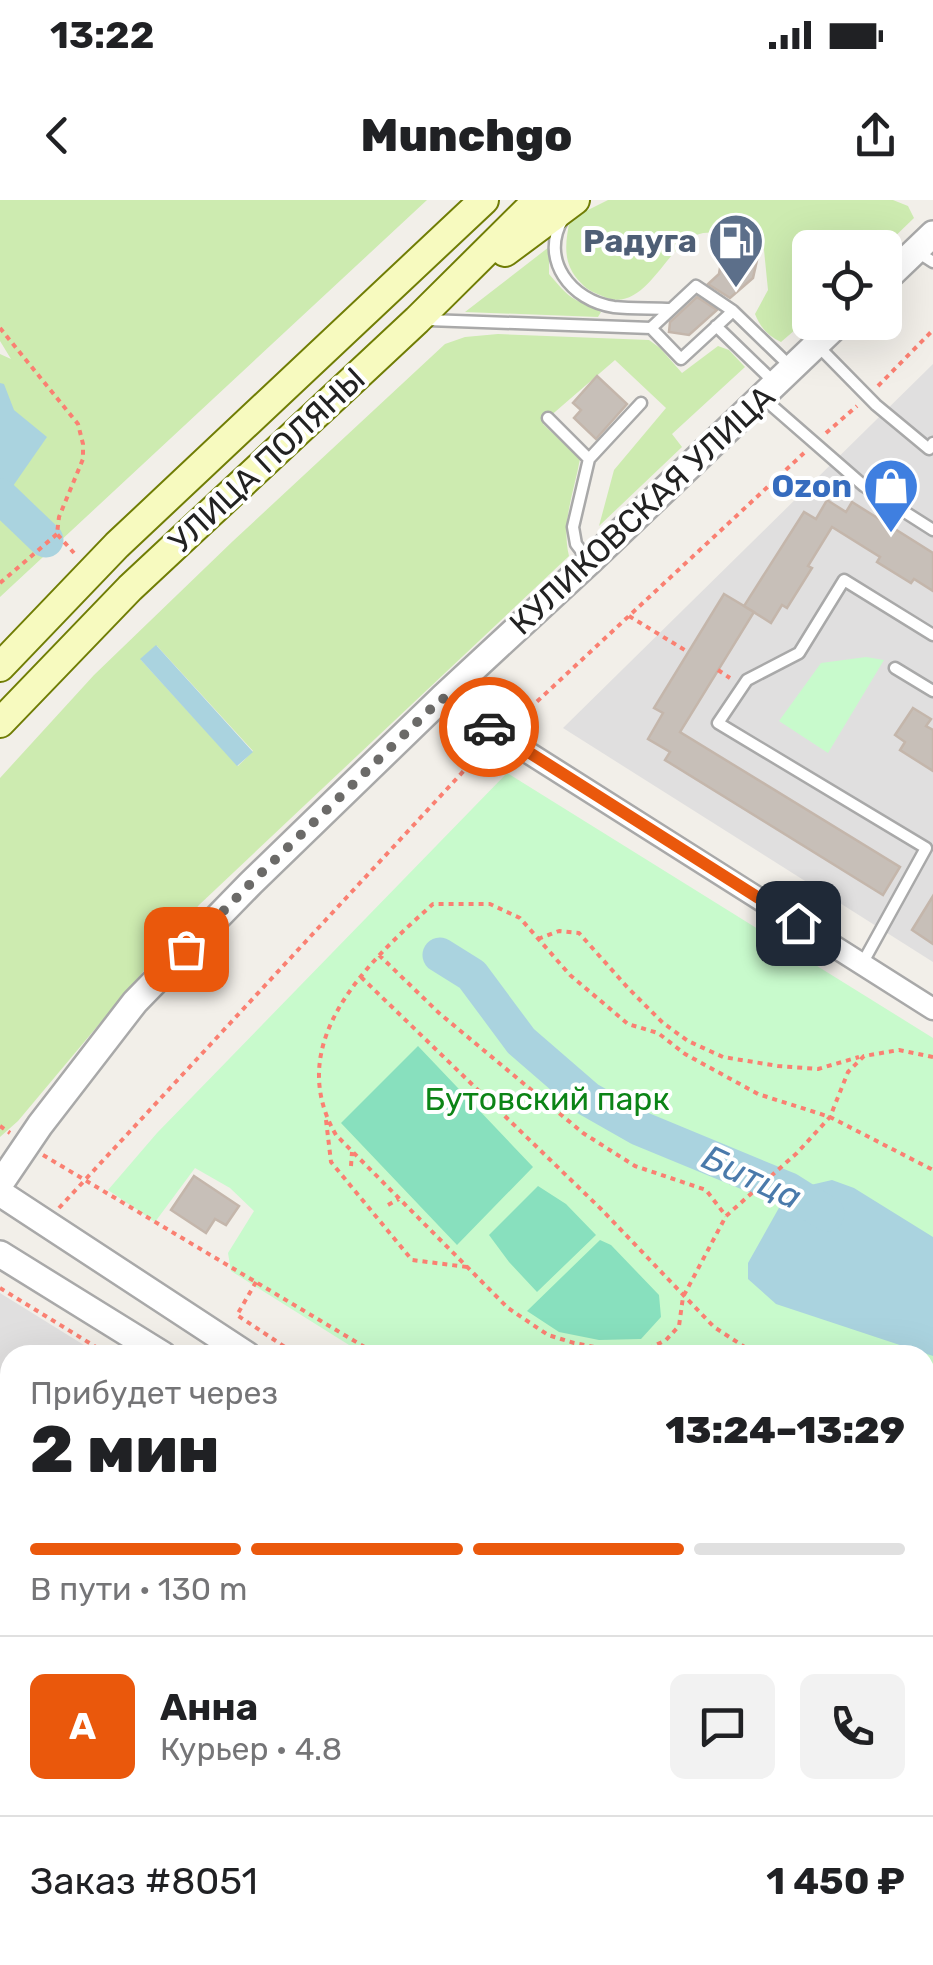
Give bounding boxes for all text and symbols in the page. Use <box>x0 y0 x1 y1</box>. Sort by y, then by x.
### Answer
text: 13:22 <box>50 12 154 58</box>
icon: back <box>30 108 85 163</box>
icon: share <box>848 108 903 163</box>
text: Munchgo <box>361 109 572 162</box>
fuel station icon: Радуга <box>706 211 766 290</box>
place label: Радуга <box>583 222 697 260</box>
map controls <box>792 230 902 340</box>
button: locate <box>792 230 902 340</box>
street label: УЛИЦА ПОЛЯНЫ <box>161 359 373 561</box>
street label: КУЛИКОВСКАЯ УЛИЦА <box>502 377 782 643</box>
shop icon: Ozon <box>861 456 921 535</box>
place label: Ozon <box>772 467 852 505</box>
courier <box>439 677 539 777</box>
icon: car <box>462 700 517 755</box>
pin <box>756 881 841 966</box>
icon: home <box>771 896 826 951</box>
pin <box>144 907 229 992</box>
icon: bag <box>159 922 214 977</box>
park label: Бутовский парк <box>424 1080 670 1118</box>
water label: Битца <box>696 1136 808 1218</box>
text: Прибудет через <box>30 1374 278 1412</box>
text: 13:24–13:29 <box>666 1407 905 1453</box>
text: 2 мин <box>30 1411 220 1488</box>
text: В пути · 130 m <box>30 1570 247 1608</box>
button: chat <box>670 1674 775 1779</box>
button: phone <box>800 1674 905 1779</box>
text: Анна <box>160 1684 258 1730</box>
text: А <box>69 1703 96 1749</box>
text: Курьер · 4.8 <box>160 1730 342 1768</box>
text: Заказ #8051 <box>30 1858 258 1904</box>
text: 1 450 ₽ <box>766 1858 905 1904</box>

